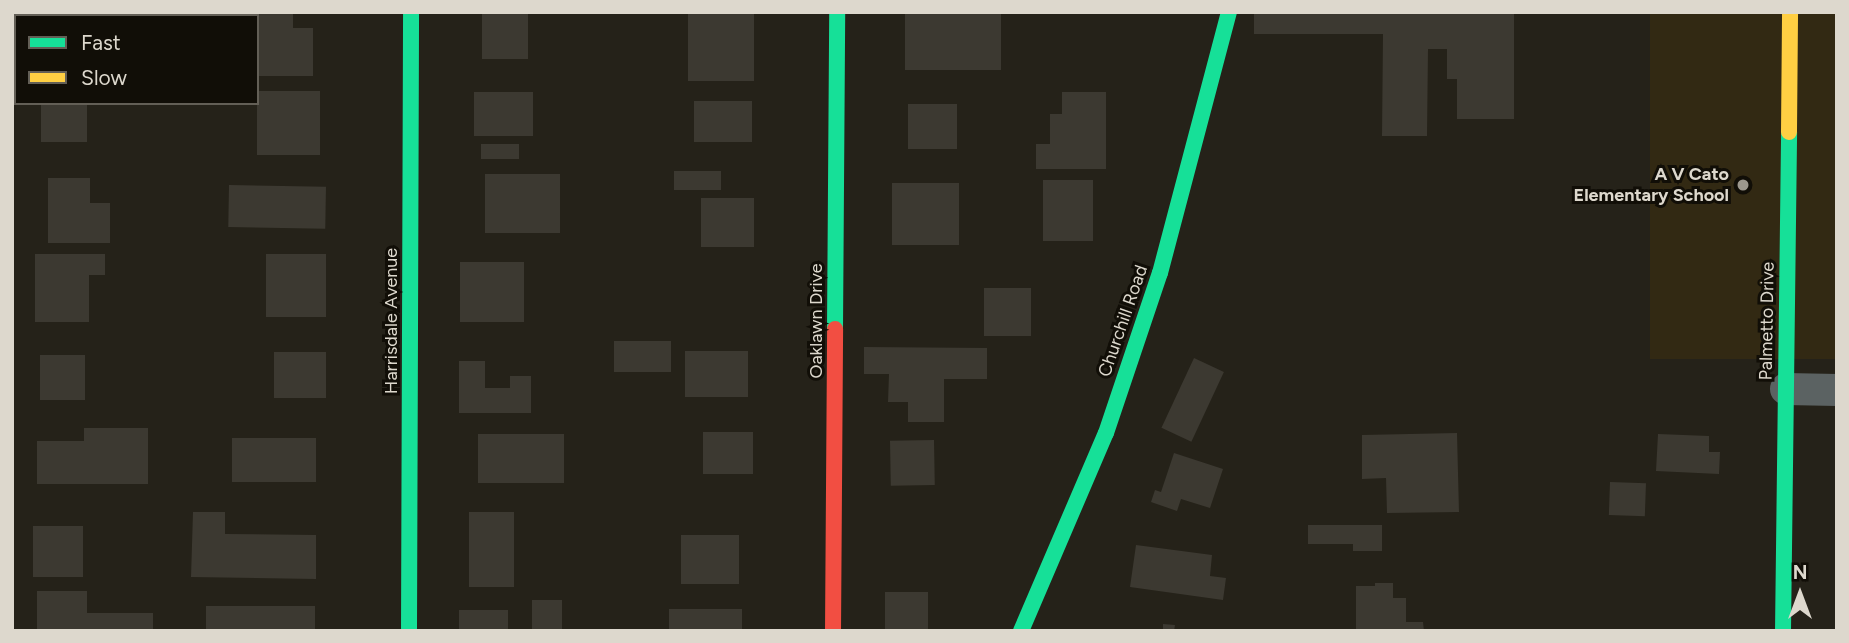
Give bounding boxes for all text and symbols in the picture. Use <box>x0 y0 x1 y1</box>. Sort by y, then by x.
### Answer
legend <box>14 14 259 105</box>
text: Fast <box>81 30 121 55</box>
text: Slow <box>81 65 127 90</box>
place label: A V Cato Elementary School <box>1574 164 1729 206</box>
marker: A V Cato Elementary School <box>1735 177 1751 193</box>
street label: Harrisdale Avenue <box>380 248 402 394</box>
street label: Churchill Road <box>1094 262 1152 380</box>
street label: Palmetto Drive <box>1755 262 1779 380</box>
street label: Oaklawn Drive <box>805 263 827 379</box>
north arrow <box>1765 559 1835 629</box>
text: N <box>1793 561 1807 584</box>

